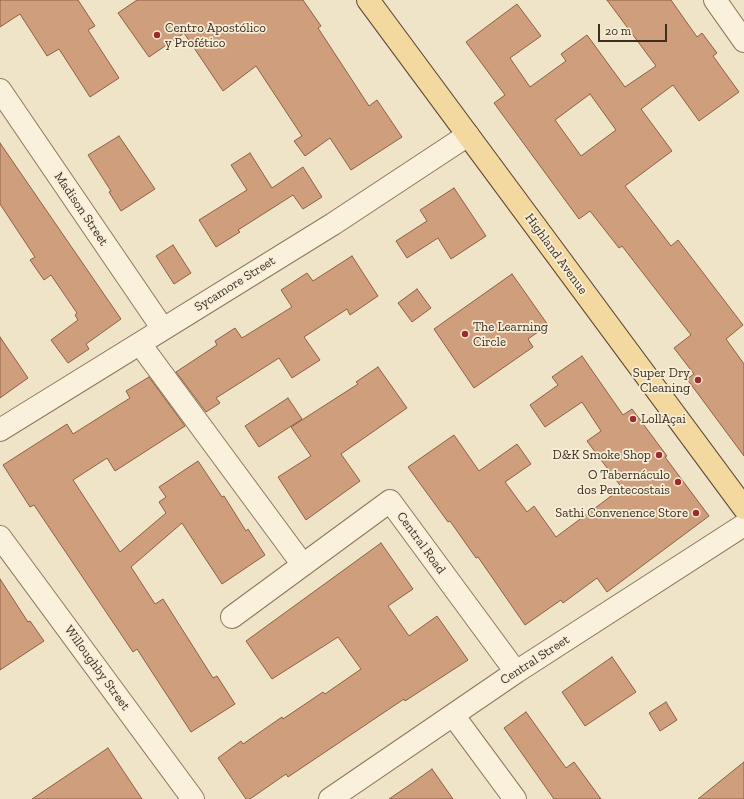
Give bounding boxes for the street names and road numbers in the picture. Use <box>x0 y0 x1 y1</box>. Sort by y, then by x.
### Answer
street label: Madison Street <box>51 169 111 249</box>
street label: Highland Avenue <box>521 210 591 298</box>
street label: Sycamore Street <box>192 253 278 315</box>
street label: Central Road <box>393 509 449 577</box>
street label: Willoughby Street <box>61 622 133 714</box>
street label: Central Street <box>498 632 572 688</box>

